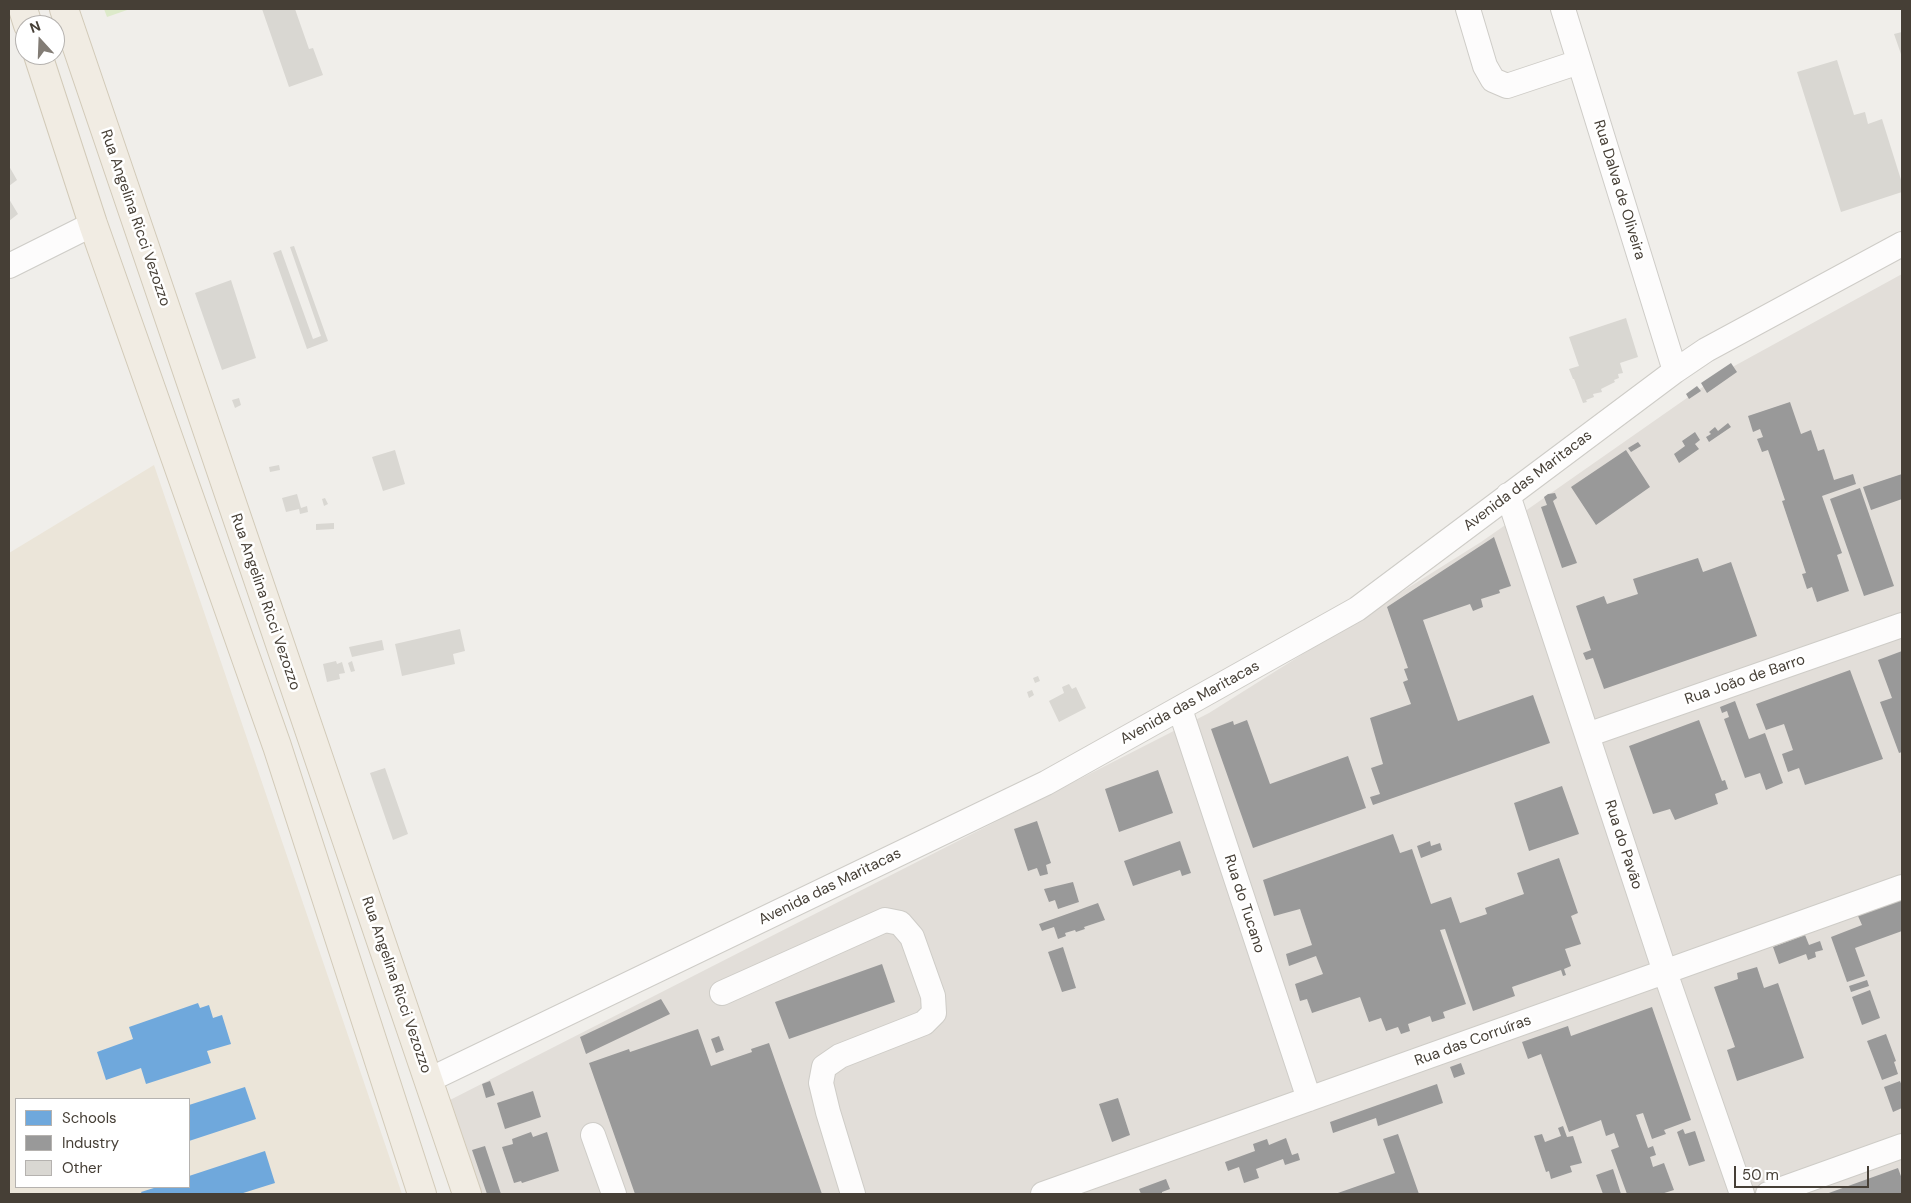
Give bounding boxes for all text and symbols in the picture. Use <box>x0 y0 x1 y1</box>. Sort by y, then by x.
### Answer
north arrow <box>15 15 65 65</box>
text: N <box>27 17 43 37</box>
street label: Rua Dalva de Oliveira <box>1589 118 1649 262</box>
street label: Rua Angelina Ricci Vezozzo <box>96 127 174 309</box>
street label: Avenida das Maritacas <box>1460 427 1596 535</box>
street label: Rua Angelina Ricci Vezozzo <box>226 511 304 693</box>
street label: Rua João de Barro <box>1683 651 1807 709</box>
street label: Avenida das Maritacas <box>1117 657 1263 749</box>
street label: Rua do Pavão <box>1600 798 1646 892</box>
street label: Avenida das Maritacas <box>756 845 904 929</box>
street label: Rua do Tucano <box>1220 853 1268 955</box>
street label: Rua Angelina Ricci Vezozzo <box>357 894 435 1076</box>
street label: Rua das Corruíras <box>1412 1012 1534 1070</box>
legend <box>15 1098 190 1188</box>
text: Schools <box>62 1108 117 1128</box>
text: Industry <box>62 1133 119 1153</box>
scale bar <box>1736 1156 1871 1188</box>
text: Other <box>62 1158 102 1178</box>
text: 50 m <box>1742 1165 1779 1185</box>

